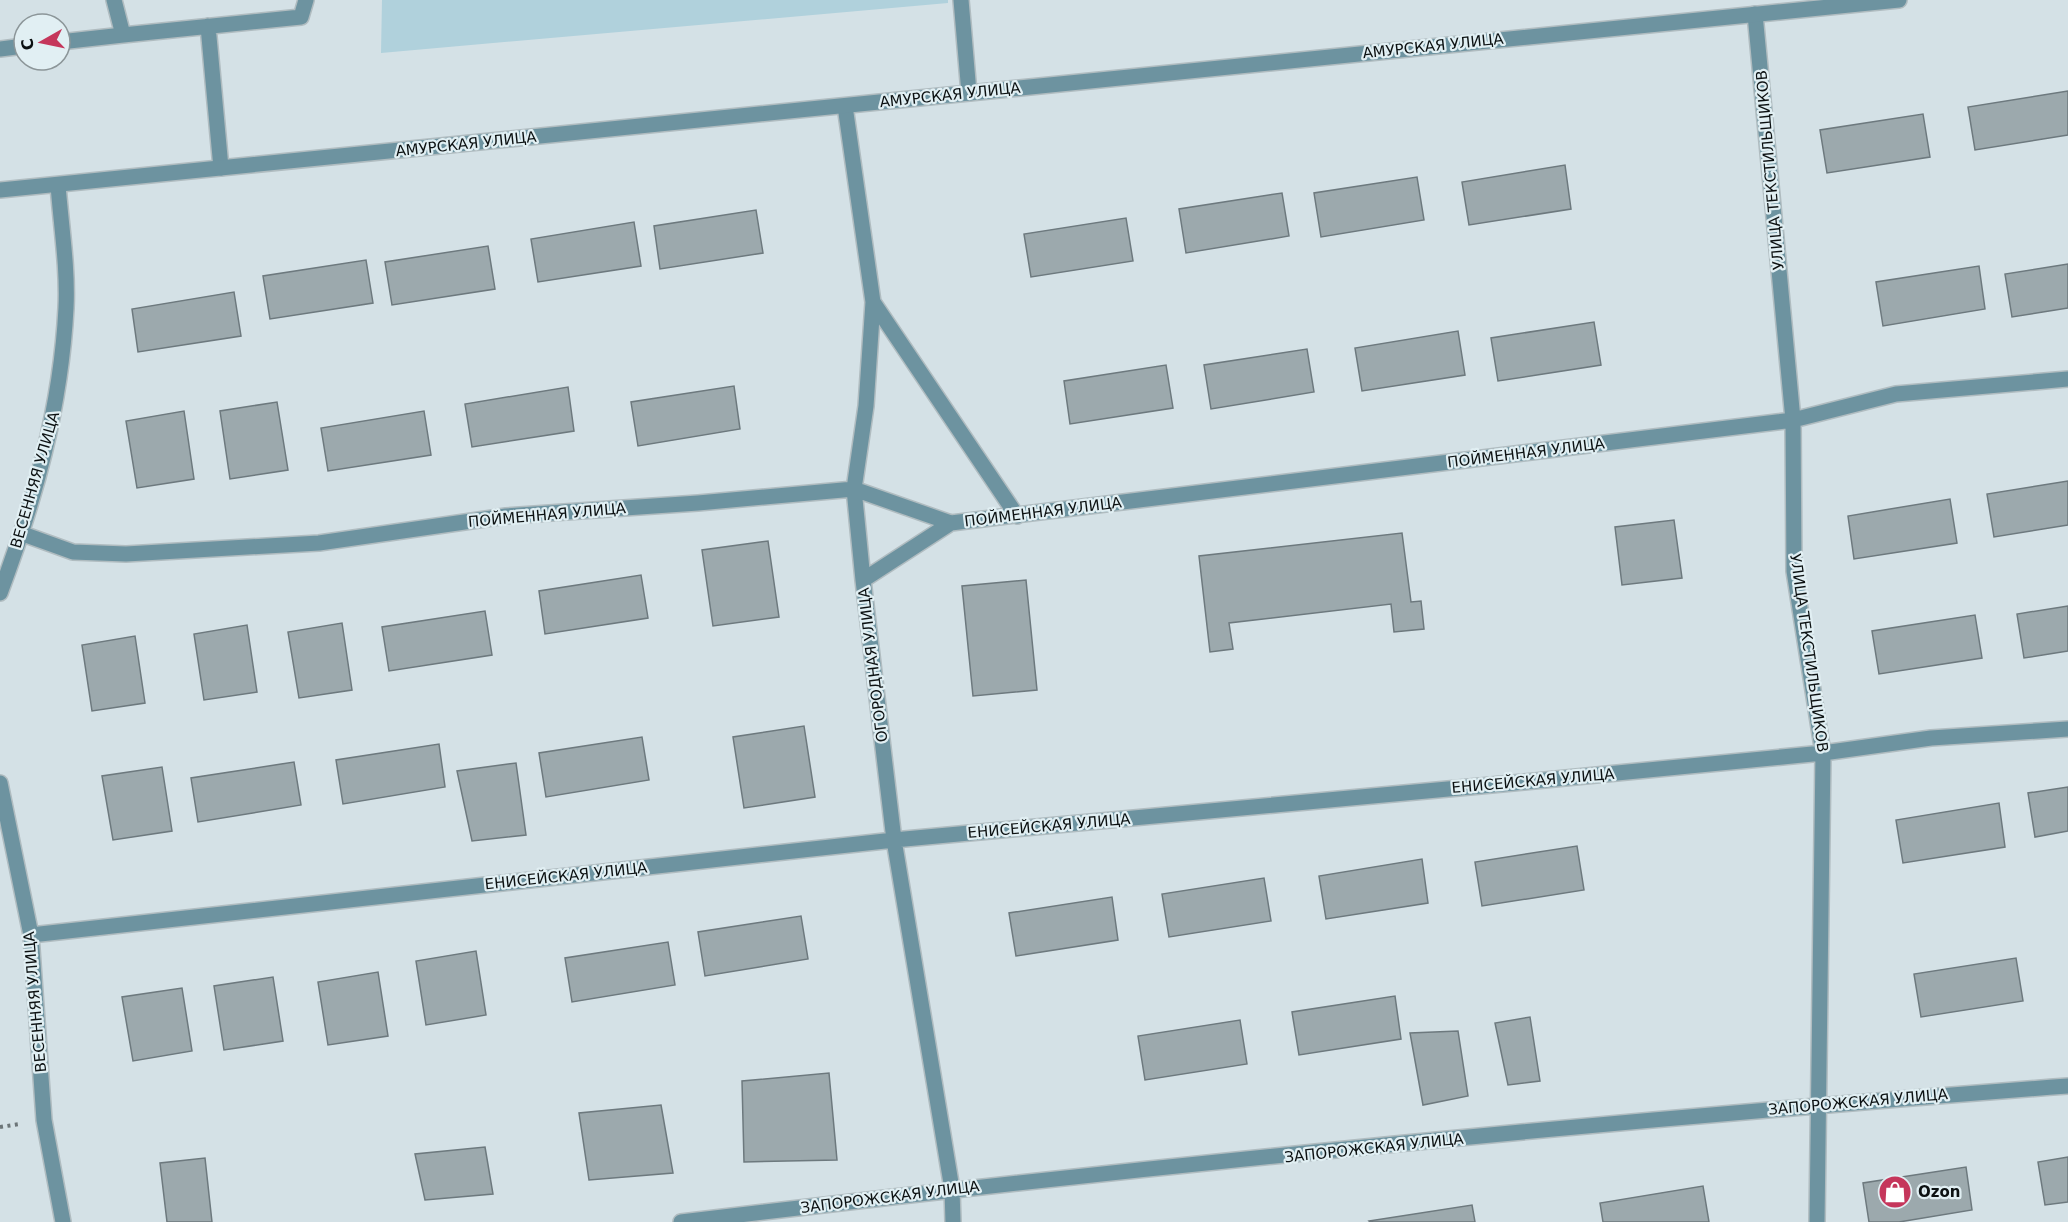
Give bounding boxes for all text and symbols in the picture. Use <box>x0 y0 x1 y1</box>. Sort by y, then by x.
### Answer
north arrow <box>12 12 72 72</box>
street label: АМУРСКАЯ УЛИЦА <box>1362 30 1505 62</box>
text: С <box>17 37 38 52</box>
street label: УЛИЦА ТЕКСТИЛЬЩИКОВ <box>1752 69 1788 271</box>
street label: АМУРСКАЯ УЛИЦА <box>879 79 1022 111</box>
street label: АМУРСКАЯ УЛИЦА <box>395 128 538 160</box>
street label: ВЕСЕННЯЯ УЛИЦА <box>7 409 63 550</box>
street label: ПОЙМЕННАЯ УЛИЦА <box>1446 433 1606 472</box>
street label: ПОЙМЕННАЯ УЛИЦА <box>963 492 1123 531</box>
street label: ПОЙМЕННАЯ УЛИЦА <box>467 498 627 531</box>
street label: УЛИЦА ТЕКСТИЛЬЩИКОВ <box>1786 553 1832 753</box>
street label: ОГОРОДНАЯ УЛИЦА <box>854 586 891 743</box>
street label: ЕНИСЕЙСКАЯ УЛИЦА <box>1451 764 1616 797</box>
street label: ЕНИСЕЙСКАЯ УЛИЦА <box>967 809 1132 842</box>
street label: ЕНИСЕЙСКАЯ УЛИЦА <box>484 857 649 893</box>
street label: ВЕСЕННЯЯ УЛИЦА <box>20 930 50 1073</box>
street label: ЗАПОРОЖСКАЯ УЛИЦА <box>1768 1085 1949 1119</box>
street label: ЗАПОРОЖСКАЯ УЛИЦА <box>1283 1130 1465 1166</box>
shop icon: Ozon <box>1877 1174 1913 1210</box>
street label: ЗАПОРОЖСКАЯ УЛИЦА <box>800 1177 981 1217</box>
place label: Ozon <box>1918 1183 1960 1201</box>

